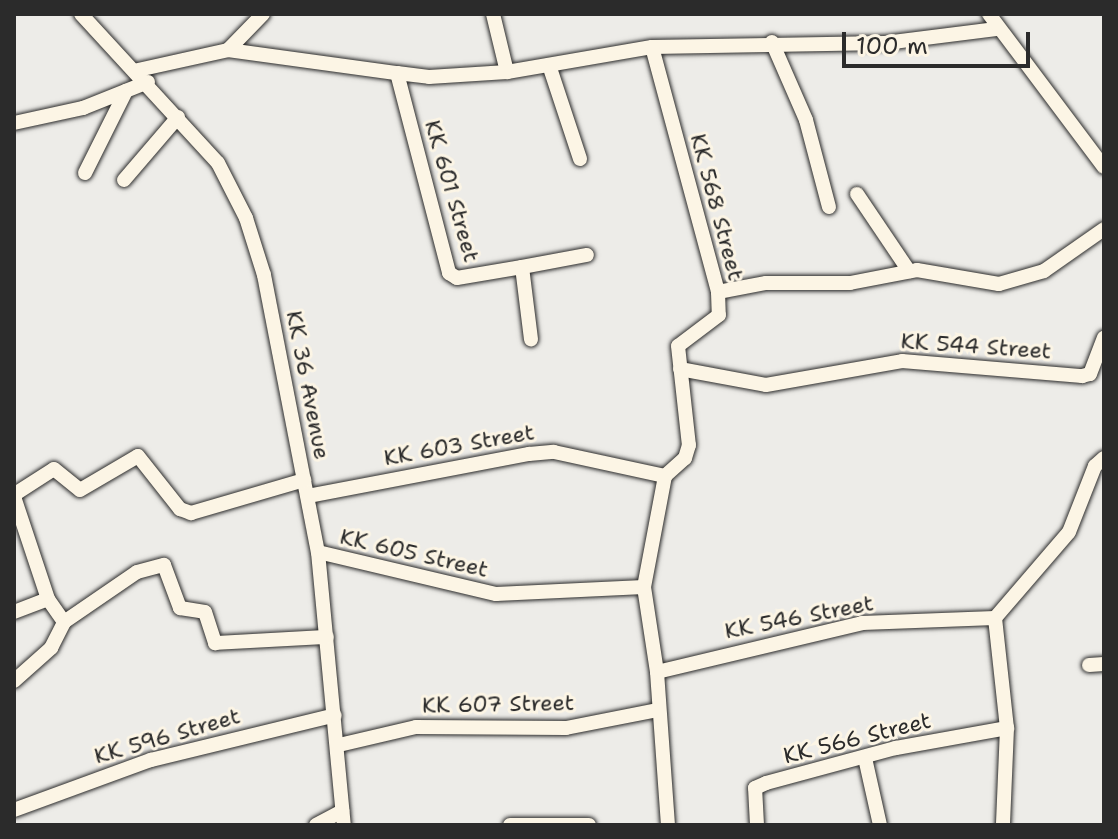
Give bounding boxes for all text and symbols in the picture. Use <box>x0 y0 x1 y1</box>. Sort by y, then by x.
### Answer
scale bar <box>846 16 1034 66</box>
text: 100 m <box>856 30 928 62</box>
street label: KK 601 Street <box>419 117 485 265</box>
street label: KK 568 Street <box>685 131 749 283</box>
street label: KK 36 Avenue <box>281 308 335 462</box>
street label: KK 544 Street <box>900 328 1052 364</box>
street label: KK 603 Street <box>382 419 536 471</box>
street label: KK 605 Street <box>337 523 491 583</box>
street label: KK 546 Street <box>722 590 876 644</box>
street label: KK 607 Street <box>422 689 574 719</box>
street label: KK 596 Street <box>91 703 243 769</box>
street label: KK 566 Street <box>780 707 934 769</box>

